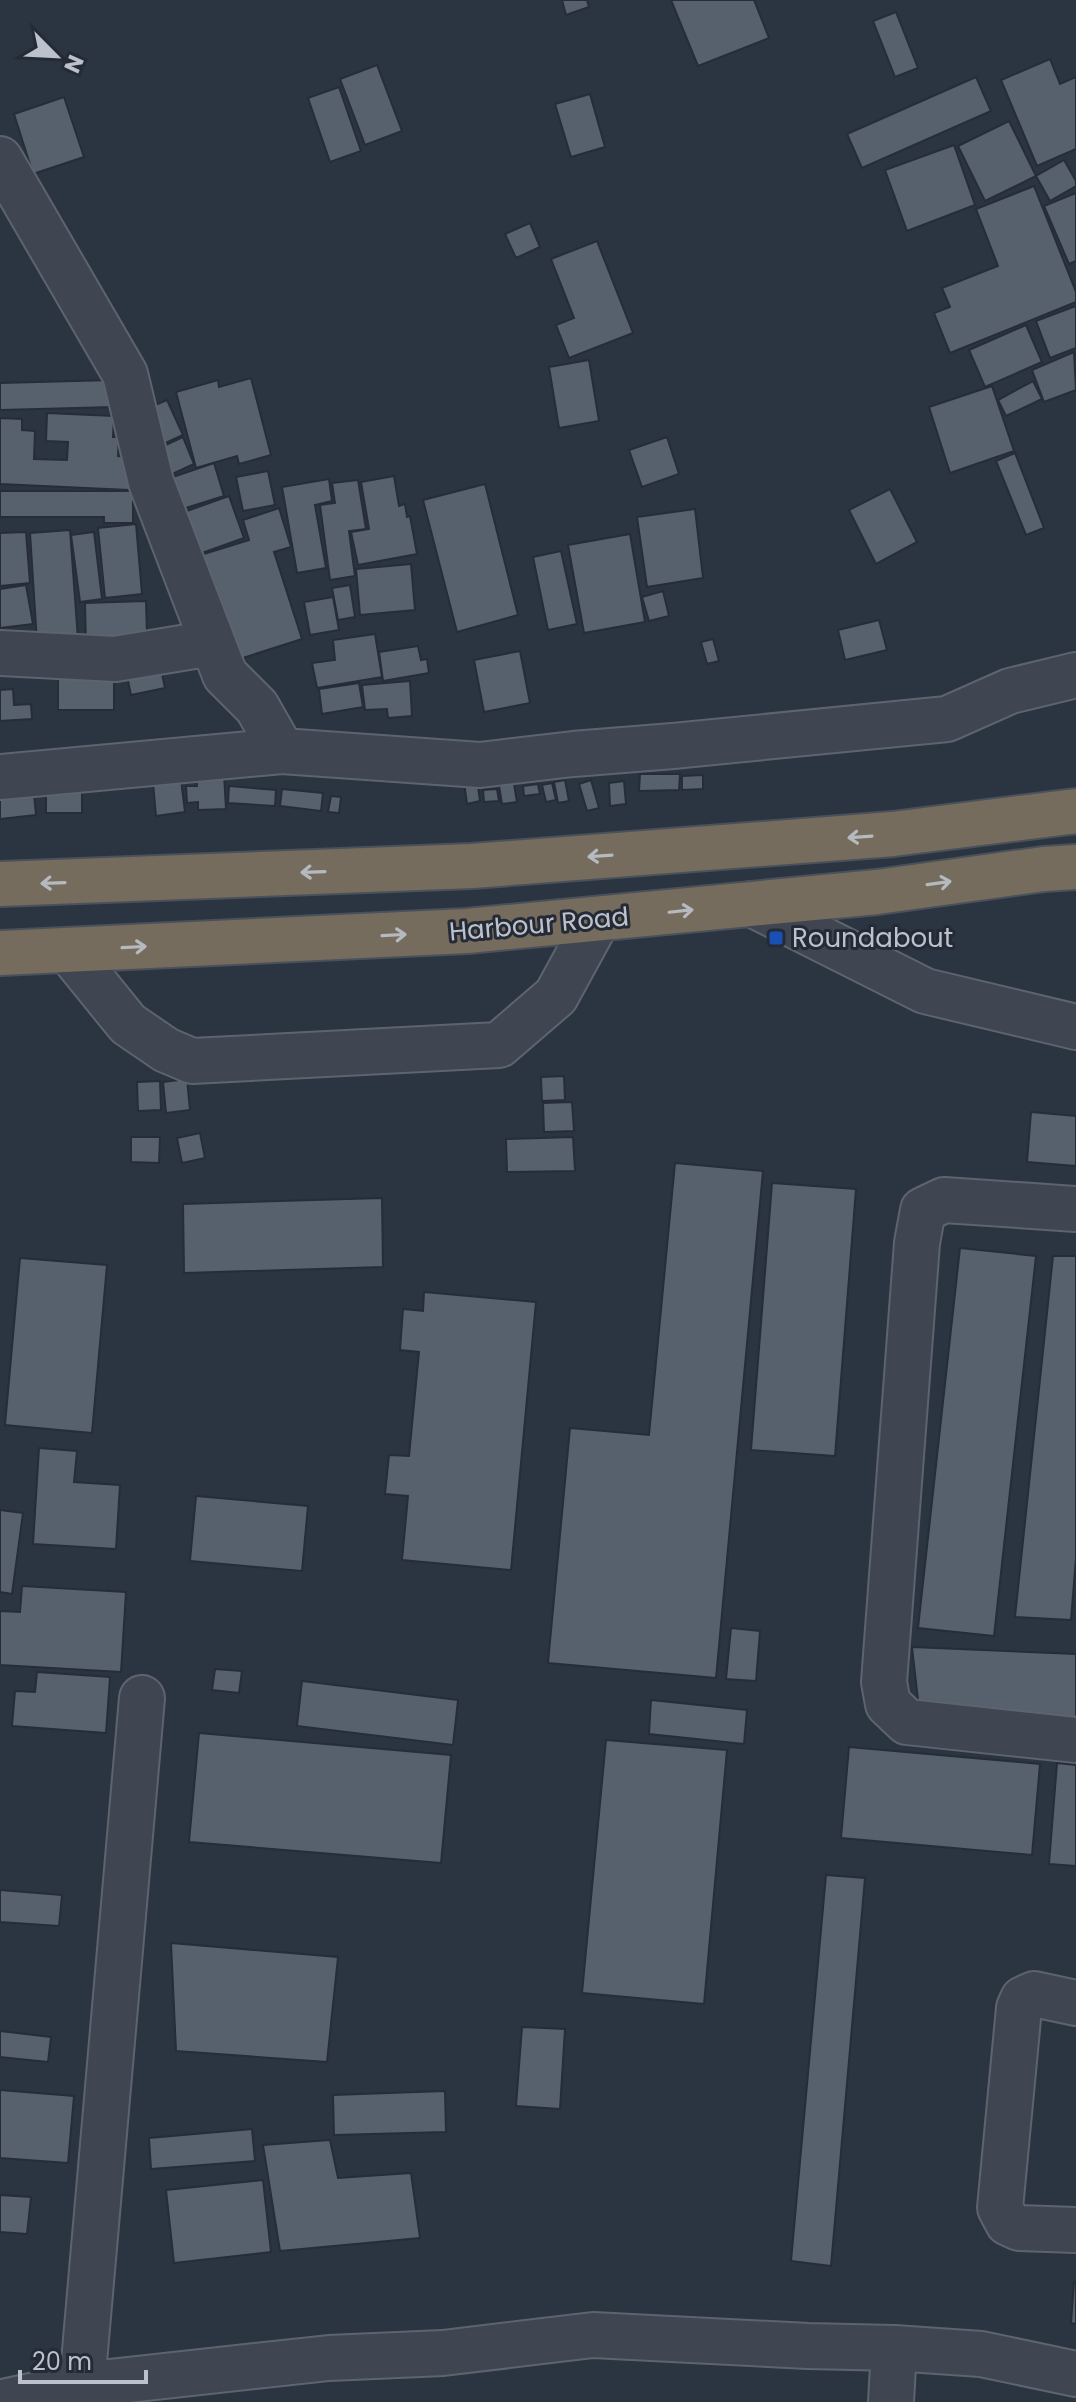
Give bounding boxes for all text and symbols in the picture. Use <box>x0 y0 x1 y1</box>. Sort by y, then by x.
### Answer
north arrow <box>16 16 96 96</box>
text: N <box>56 50 91 78</box>
one-way arrow <box>847 830 874 845</box>
one-way arrow <box>587 849 614 864</box>
one-way arrow <box>300 865 327 880</box>
one-way arrow <box>40 876 67 891</box>
one-way arrow <box>925 876 952 891</box>
street label: Harbour Road <box>448 898 630 950</box>
one-way arrow <box>667 903 693 918</box>
place label: Roundabout <box>792 920 953 956</box>
one-way arrow <box>380 927 407 942</box>
marker: Roundabout <box>767 929 785 947</box>
one-way arrow <box>120 940 147 955</box>
scale bar <box>20 2334 146 2384</box>
text: 20 m <box>32 2345 92 2378</box>

